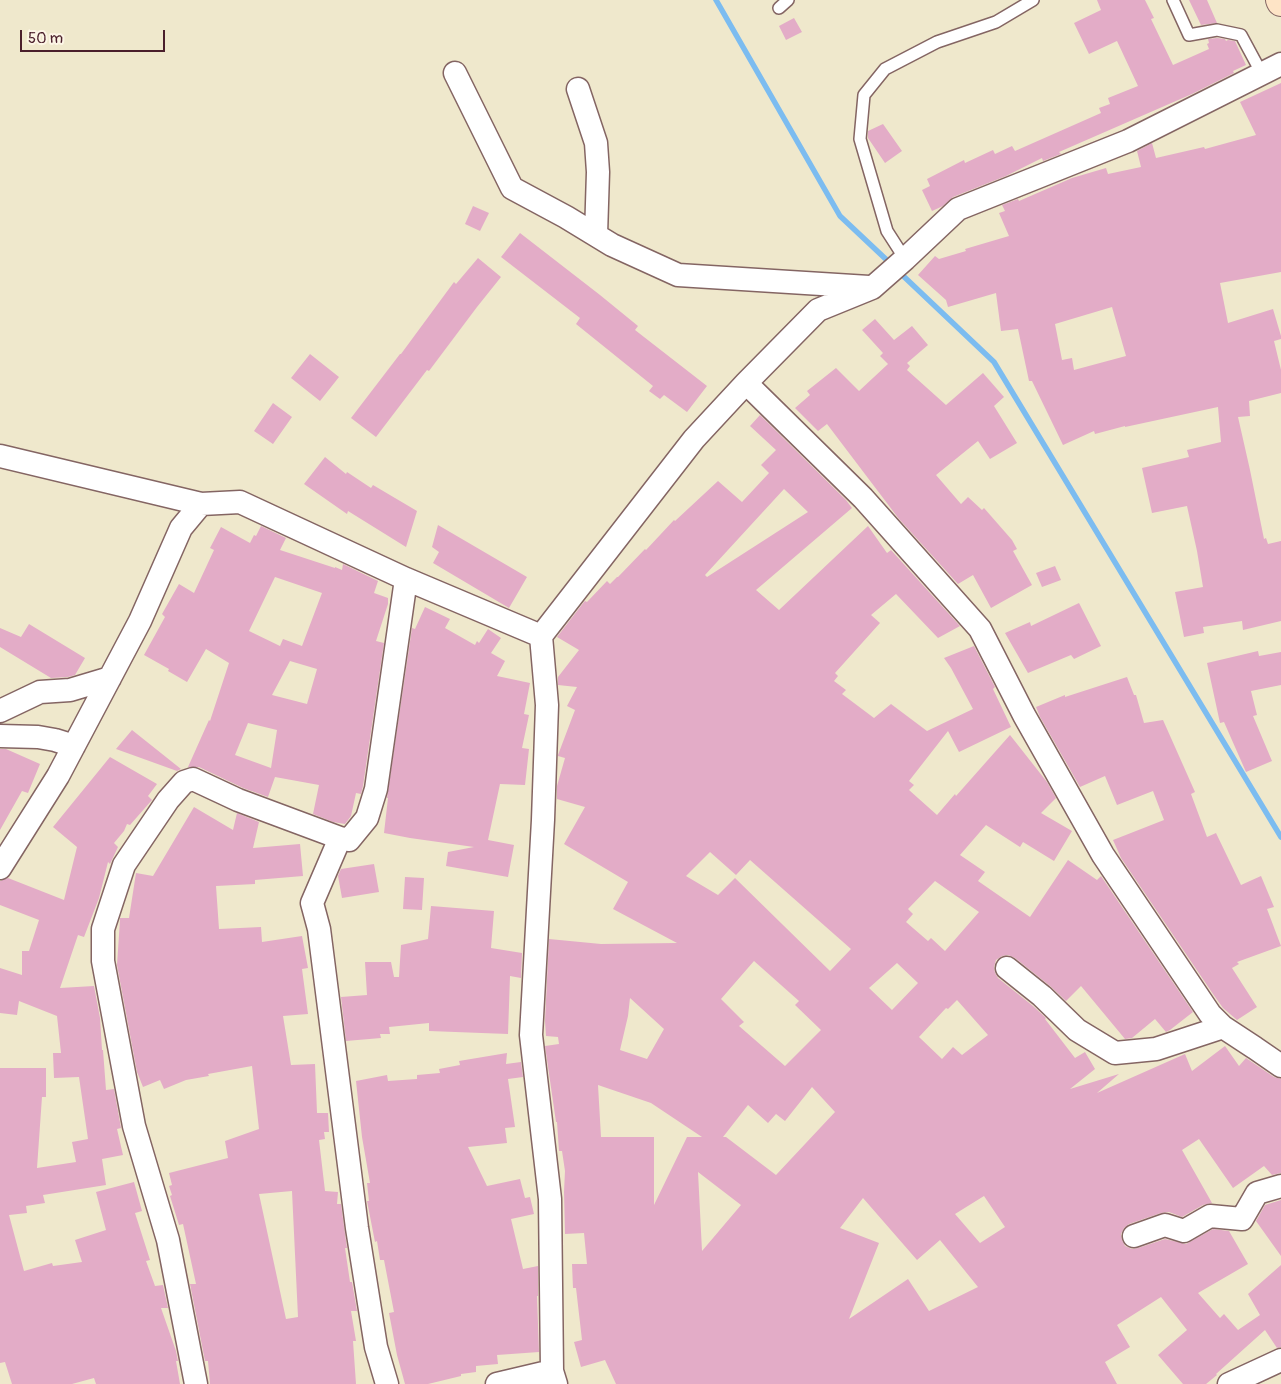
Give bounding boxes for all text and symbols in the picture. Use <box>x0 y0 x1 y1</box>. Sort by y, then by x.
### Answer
scale bar <box>22 20 168 52</box>
text: 50 m <box>28 29 63 48</box>

